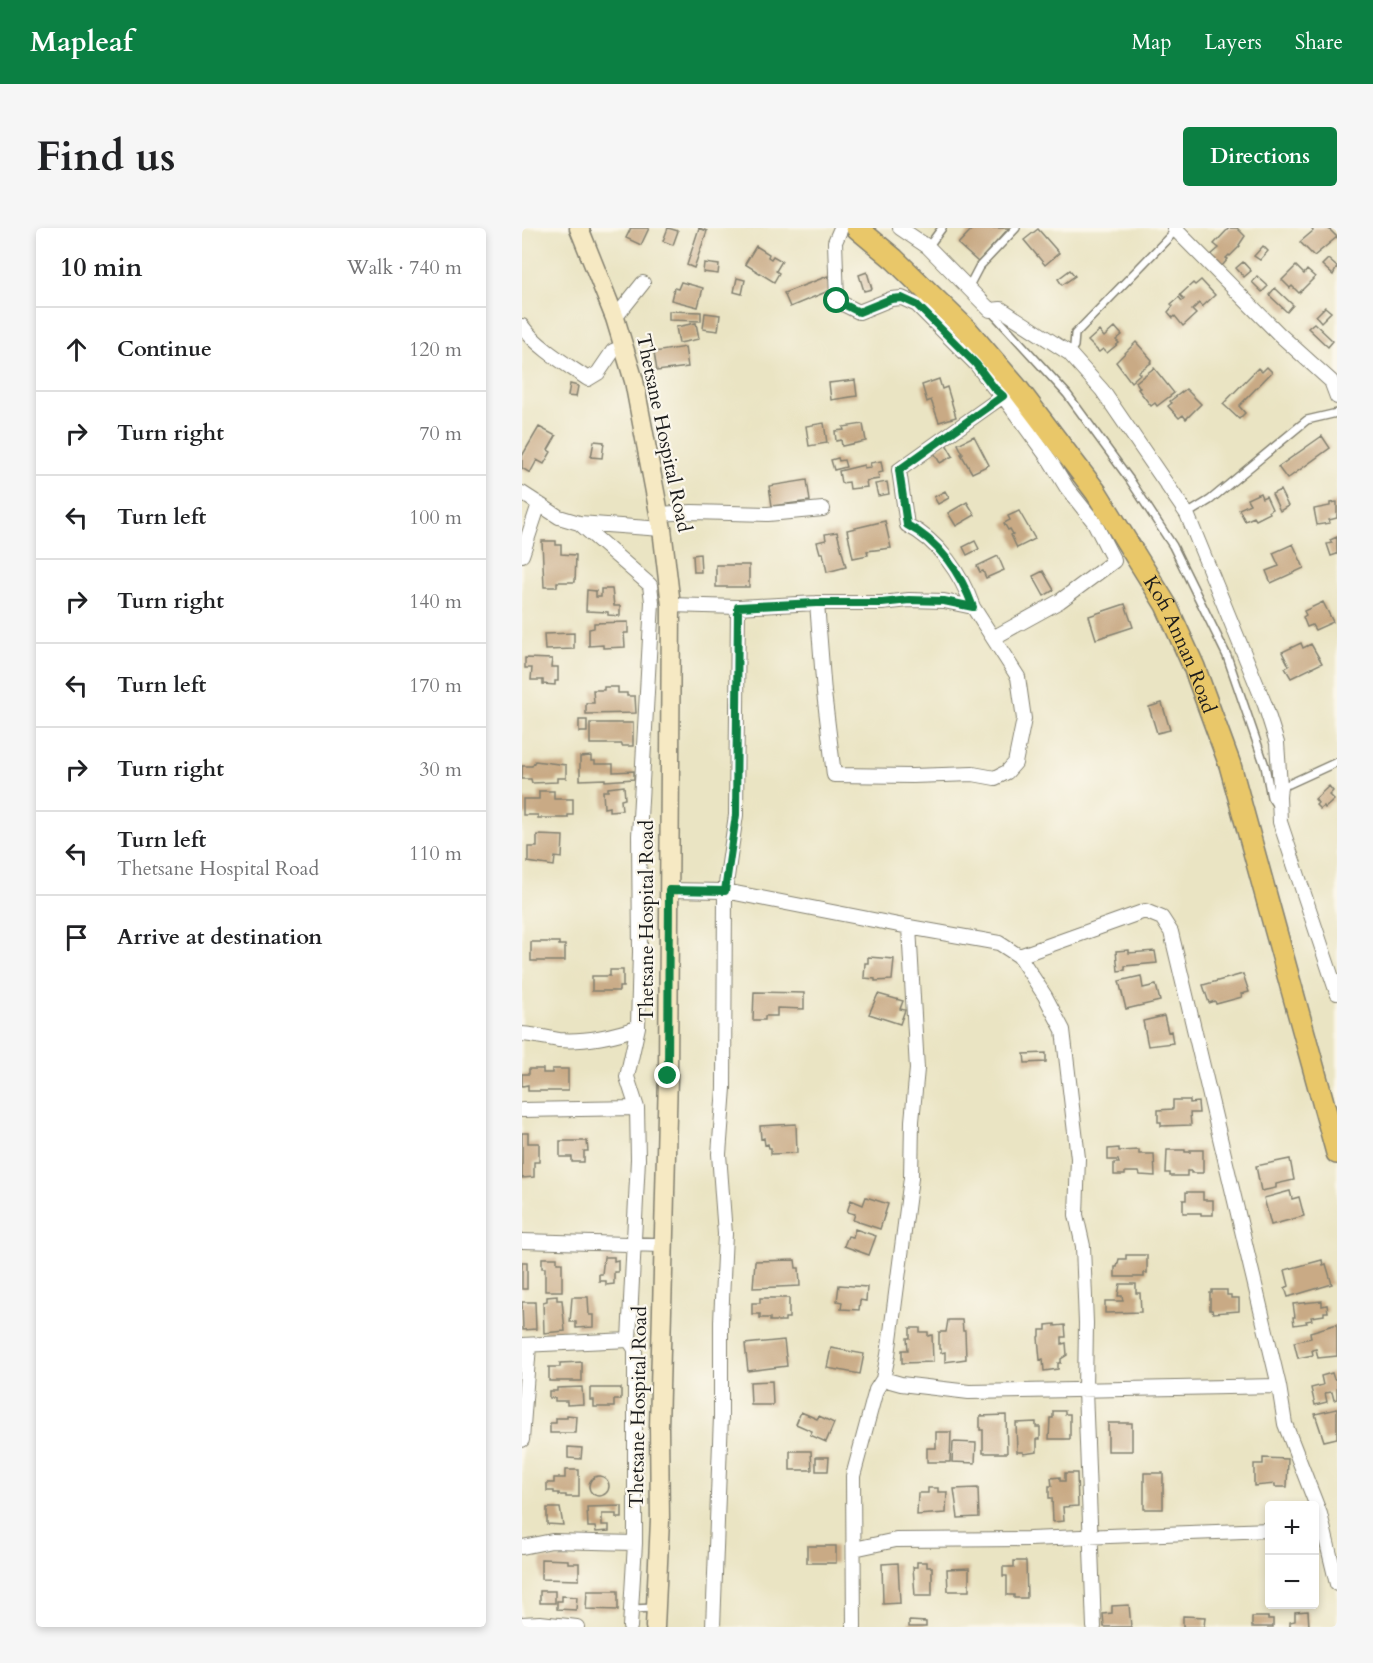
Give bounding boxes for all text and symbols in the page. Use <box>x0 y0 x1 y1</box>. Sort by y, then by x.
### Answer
text: Mapleaf <box>30 23 133 61</box>
text: Map <box>1132 28 1172 57</box>
text: Layers <box>1205 28 1262 57</box>
text: Share <box>1295 28 1343 57</box>
button: Directions <box>1183 127 1337 186</box>
text: Find us <box>36 128 176 185</box>
text: 10 min <box>60 250 143 285</box>
text: Walk · 740 m <box>347 254 462 281</box>
route start <box>823 287 849 313</box>
street label: Thetsane Hospital Road <box>630 331 698 535</box>
icon: ahead <box>60 333 93 366</box>
text: Continue <box>117 334 212 364</box>
text: 120 m <box>409 336 462 363</box>
icon: right <box>60 417 93 450</box>
text: Turn right <box>117 418 224 448</box>
text: 70 m <box>419 420 462 447</box>
icon: left <box>60 501 93 534</box>
text: Turn left <box>117 502 206 532</box>
text: 100 m <box>409 504 462 531</box>
street label: Kofi Annan Road <box>1137 570 1223 717</box>
icon: right <box>60 585 93 618</box>
text: Turn right <box>117 586 224 616</box>
text: 140 m <box>409 588 462 615</box>
icon: left <box>60 669 93 702</box>
text: Turn left <box>117 670 206 700</box>
text: 170 m <box>409 672 462 699</box>
icon: right <box>60 753 93 786</box>
text: Turn right <box>117 754 224 784</box>
text: 30 m <box>419 756 462 783</box>
street label: Thetsane Hospital Road <box>633 820 660 1022</box>
text: Turn left <box>117 825 206 855</box>
icon: left <box>60 837 93 870</box>
text: 110 m <box>409 840 462 867</box>
text: Thetsane Hospital Road <box>117 855 319 882</box>
icon: arrive <box>60 921 93 954</box>
text: Arrive at destination <box>117 922 322 952</box>
route end <box>654 1062 680 1088</box>
street label: Thetsane Hospital Road <box>623 1305 653 1508</box>
map controls <box>1265 1501 1319 1609</box>
button: + <box>1265 1501 1319 1555</box>
button: − <box>1265 1555 1319 1609</box>

